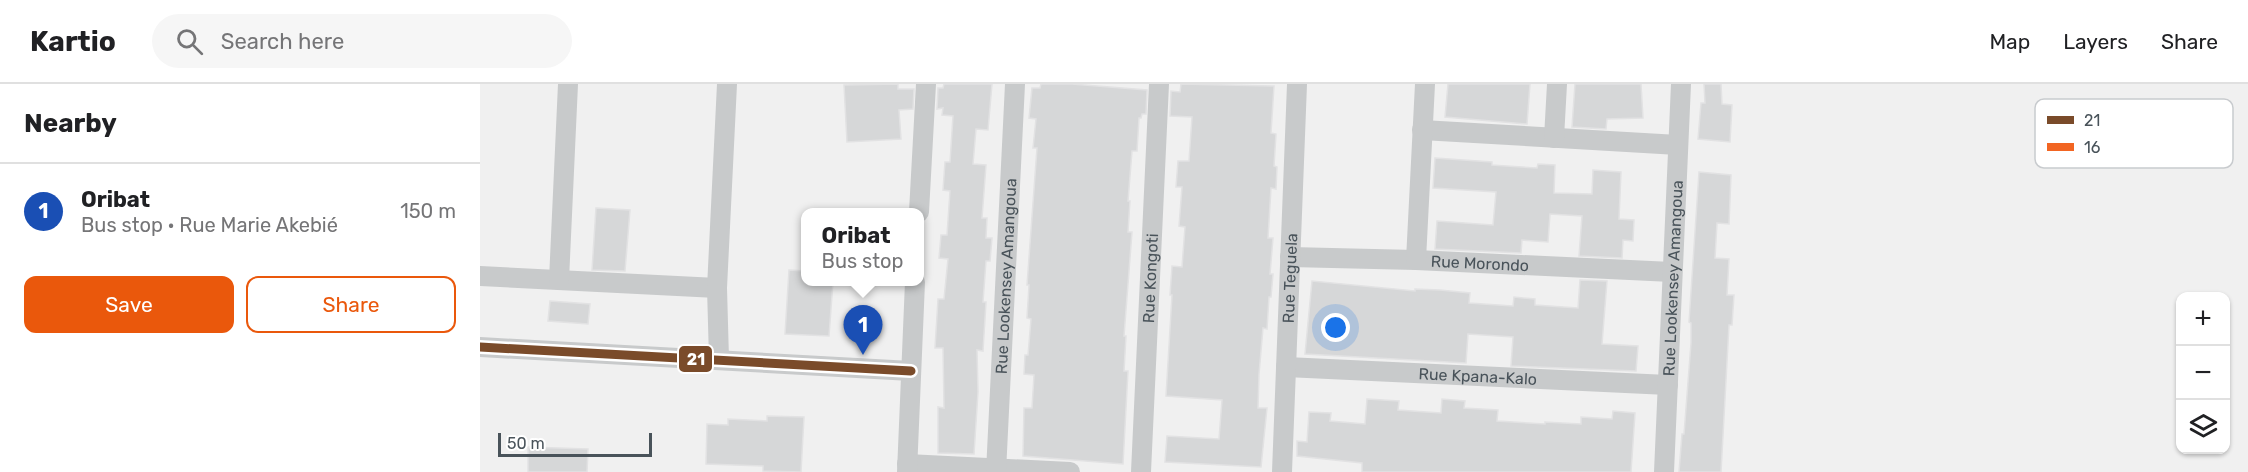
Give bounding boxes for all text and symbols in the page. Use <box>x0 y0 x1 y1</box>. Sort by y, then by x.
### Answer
search box <box>152 14 572 68</box>
text: Kartio <box>30 25 116 58</box>
icon: search <box>173 25 206 58</box>
text: Search here <box>221 28 344 55</box>
text: Map <box>1989 29 2030 54</box>
text: Layers <box>2063 29 2128 54</box>
text: Share <box>2161 29 2218 54</box>
legend <box>2035 99 2233 168</box>
text: Nearby <box>24 108 117 139</box>
text: 21 <box>2084 111 2100 130</box>
text: 16 <box>2084 138 2101 157</box>
street label: Rue Lookensey Amangoua <box>991 178 1020 375</box>
street label: Rue Lookensey Amangoua <box>1659 180 1686 377</box>
text: Oribat <box>81 186 150 213</box>
text: 1 <box>39 199 48 223</box>
text: 150 m <box>400 199 456 223</box>
popup <box>801 208 924 286</box>
text: Bus stop · Rue Marie Akebié <box>81 213 338 237</box>
text: Oribat <box>822 222 891 249</box>
street label: Rue Kongoti <box>1138 233 1162 324</box>
street label: Rue Teguela <box>1278 233 1301 324</box>
text: Bus stop <box>822 249 903 273</box>
street label: Rue Morondo <box>1430 251 1530 275</box>
button: Save <box>24 276 234 333</box>
button: Share <box>246 276 456 333</box>
map controls <box>2176 292 2230 454</box>
button: + <box>2176 292 2230 346</box>
pin: 1 <box>844 306 883 355</box>
your location <box>1321 313 1350 342</box>
line badge: 21 <box>678 345 713 373</box>
button: − <box>2176 346 2230 400</box>
text: 21 <box>687 350 705 369</box>
street label: Rue Kpana-Kalo <box>1418 364 1537 388</box>
button: layers <box>2176 400 2230 454</box>
scale bar <box>498 430 652 458</box>
text: 50 m <box>507 434 545 453</box>

